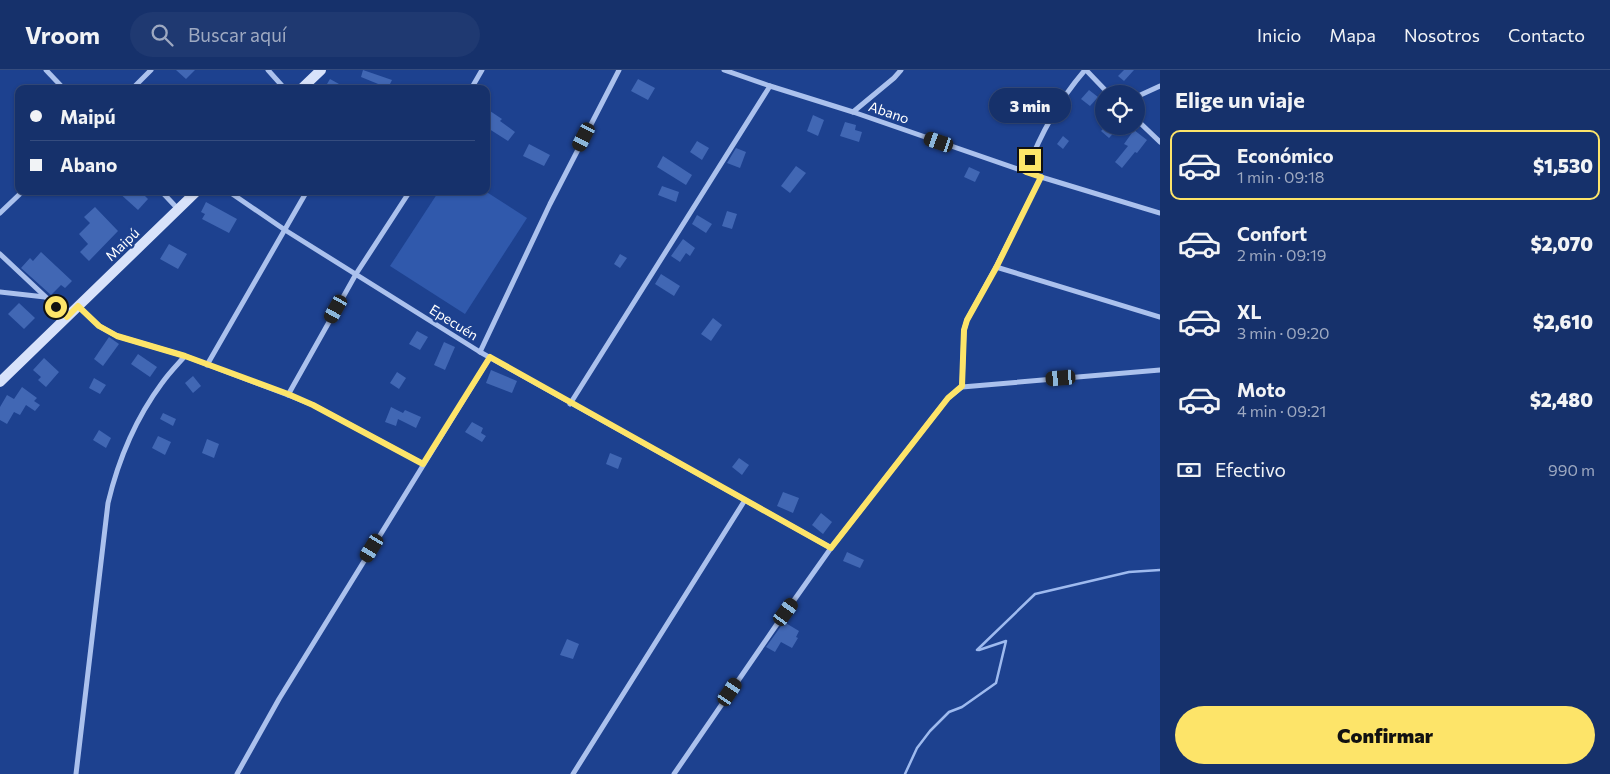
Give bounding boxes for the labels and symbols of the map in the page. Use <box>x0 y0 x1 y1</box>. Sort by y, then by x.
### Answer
callout: 3 min <box>989 88 1071 122</box>
street label: Abano <box>867 97 911 127</box>
car <box>570 120 597 154</box>
car <box>922 130 955 154</box>
route end <box>1019 149 1041 171</box>
street label: Maipú <box>102 224 142 264</box>
car <box>322 292 349 326</box>
route start <box>45 296 67 318</box>
street label: Epecuén <box>427 300 481 344</box>
car <box>1045 369 1076 387</box>
car <box>357 531 386 565</box>
car <box>771 595 800 629</box>
car <box>715 675 744 709</box>

